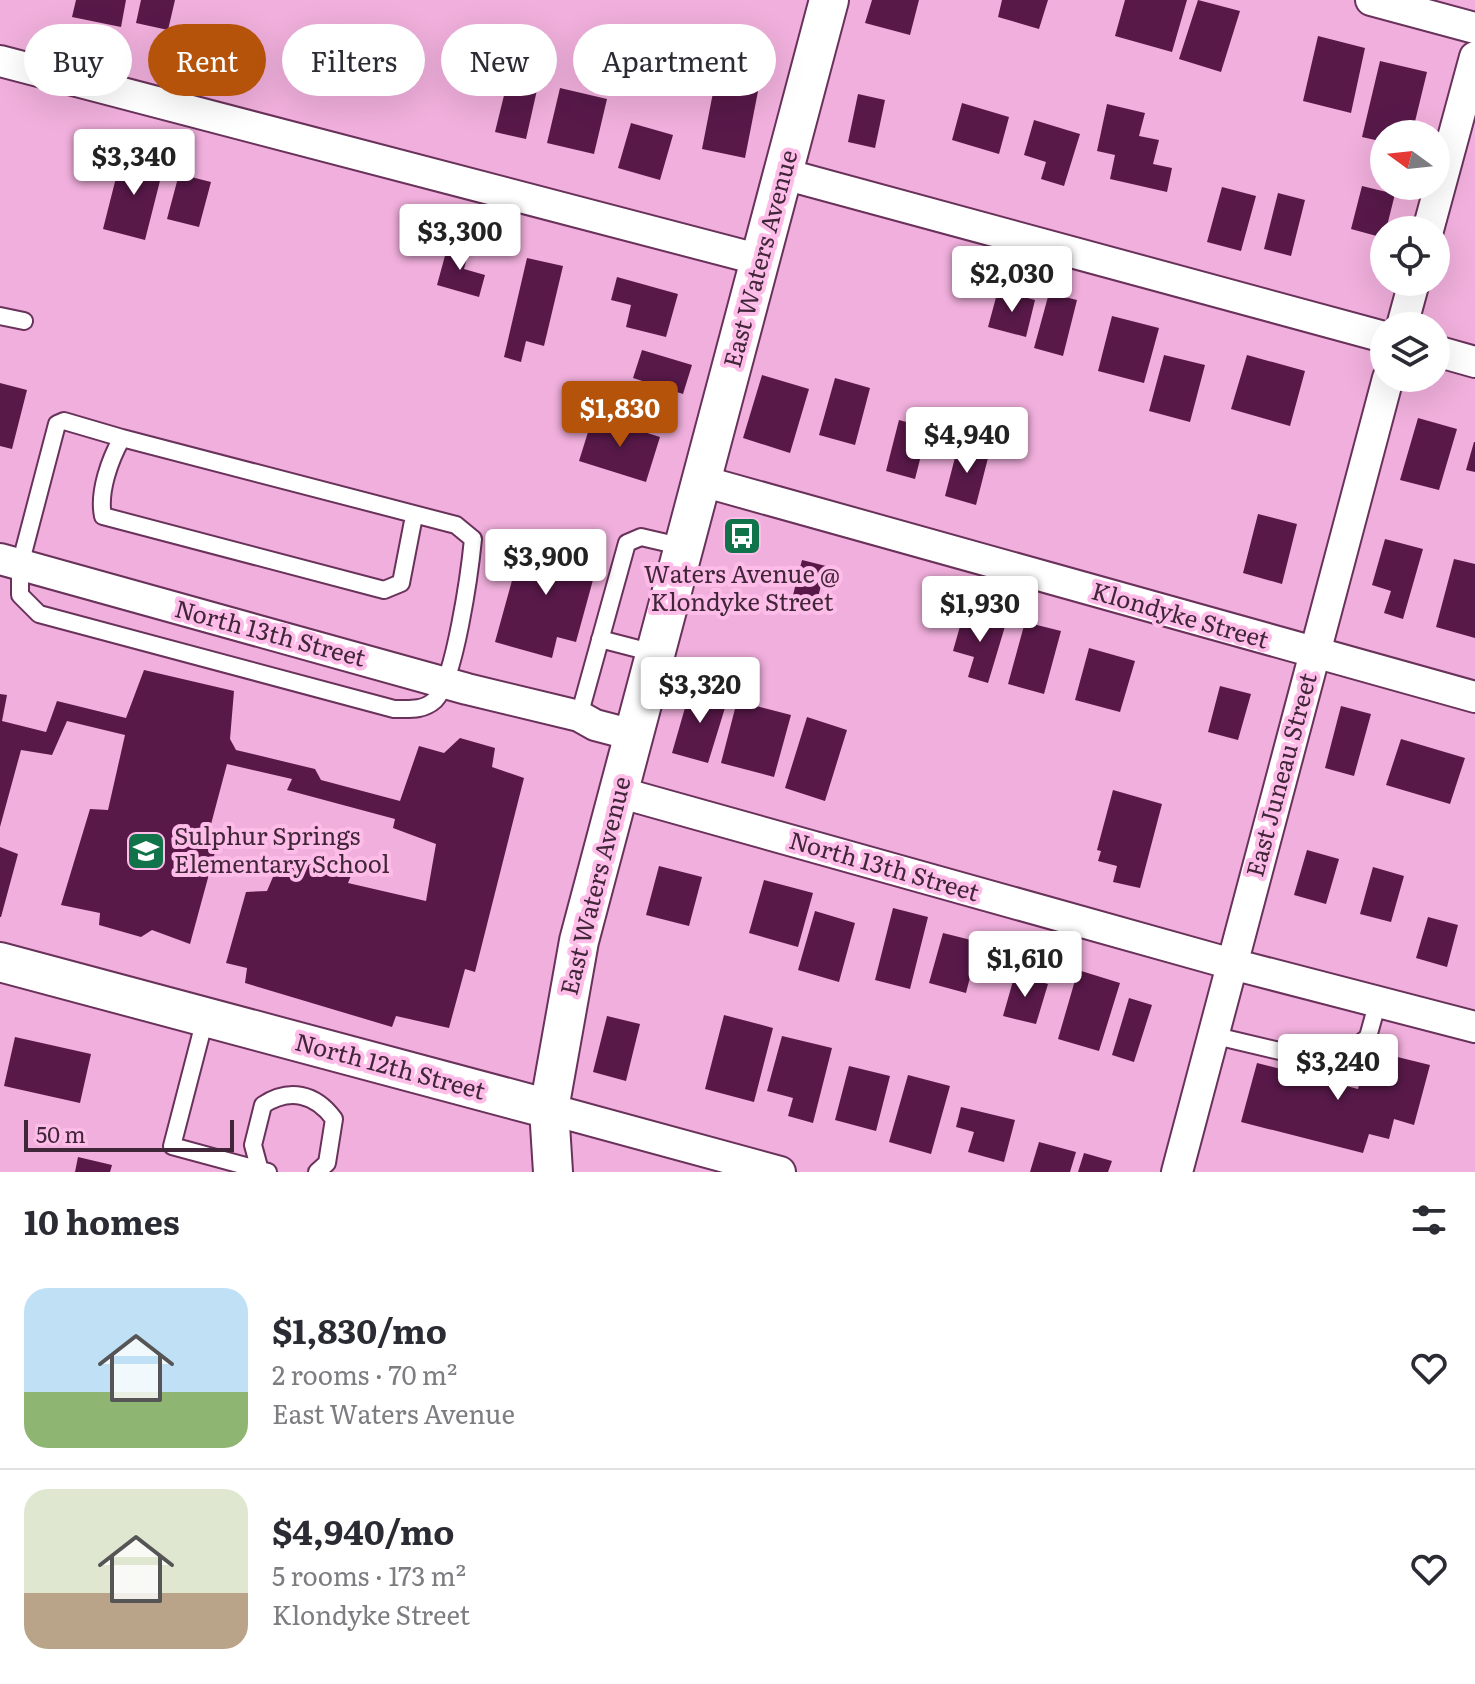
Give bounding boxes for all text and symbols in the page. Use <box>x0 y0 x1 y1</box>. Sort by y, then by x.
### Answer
chip: Buy <box>24 24 132 96</box>
chip: Rent <box>148 24 266 96</box>
chip: Filters <box>282 24 425 96</box>
chip: New <box>441 24 557 96</box>
chip: Apartment <box>573 24 776 96</box>
north arrow <box>1370 120 1450 200</box>
map controls <box>1370 120 1450 392</box>
pin: $3,340 <box>69 129 199 197</box>
text: $3,340 <box>92 135 176 174</box>
street label: East Waters Avenue <box>713 146 805 371</box>
pin: $3,300 <box>395 204 525 272</box>
text: $3,300 <box>418 210 503 249</box>
button: locate <box>1370 216 1450 296</box>
pin: $2,030 <box>947 246 1077 314</box>
text: $2,030 <box>970 252 1054 291</box>
button: layers <box>1370 312 1450 392</box>
pin: $1,830 <box>555 381 685 449</box>
text: $1,830 <box>580 387 660 426</box>
pin: $4,940 <box>902 407 1032 475</box>
text: $4,940 <box>924 413 1010 452</box>
bus stop icon: Waters Avenue @ Klondyke Street <box>721 515 763 557</box>
pin: $3,900 <box>481 529 611 597</box>
text: $3,900 <box>503 535 589 574</box>
place label: Waters Avenue @ Klondyke Street <box>644 555 840 618</box>
street label: Klondyke Street <box>1088 572 1274 656</box>
pin: $1,930 <box>915 576 1045 644</box>
text: $1,930 <box>940 582 1020 621</box>
street label: North 13th Street <box>171 589 370 674</box>
pin: $3,320 <box>635 657 765 725</box>
text: $3,320 <box>659 663 741 702</box>
street label: East Juneau Street <box>1235 668 1324 880</box>
street label: East Waters Avenue <box>549 772 638 998</box>
place label: Sulphur Springs Elementary School <box>174 817 390 880</box>
street label: North 13th Street <box>786 821 984 909</box>
school or university icon: Sulphur Springs Elementary School <box>125 830 167 872</box>
pin: $1,610 <box>960 931 1090 999</box>
text: $1,610 <box>987 937 1063 976</box>
street label: North 12th Street <box>292 1022 490 1107</box>
pin: $3,240 <box>1273 1034 1403 1102</box>
text: $3,240 <box>1296 1040 1380 1079</box>
scale bar <box>24 1116 234 1152</box>
text: 50 m <box>36 1117 86 1150</box>
text: 10 homes <box>24 1195 180 1245</box>
icon: filters <box>1407 1198 1451 1242</box>
text: $1,830/mo <box>272 1304 447 1354</box>
icon: home <box>88 1320 184 1416</box>
icon: heart <box>1407 1346 1451 1390</box>
text: 2 rooms · 70 m² <box>272 1354 457 1393</box>
text: East Waters Avenue <box>272 1393 515 1432</box>
text: $4,940/mo <box>272 1505 455 1555</box>
icon: home <box>88 1521 184 1617</box>
icon: heart <box>1407 1547 1451 1591</box>
text: 5 rooms · 173 m² <box>272 1555 466 1594</box>
text: Klondyke Street <box>272 1594 470 1633</box>

